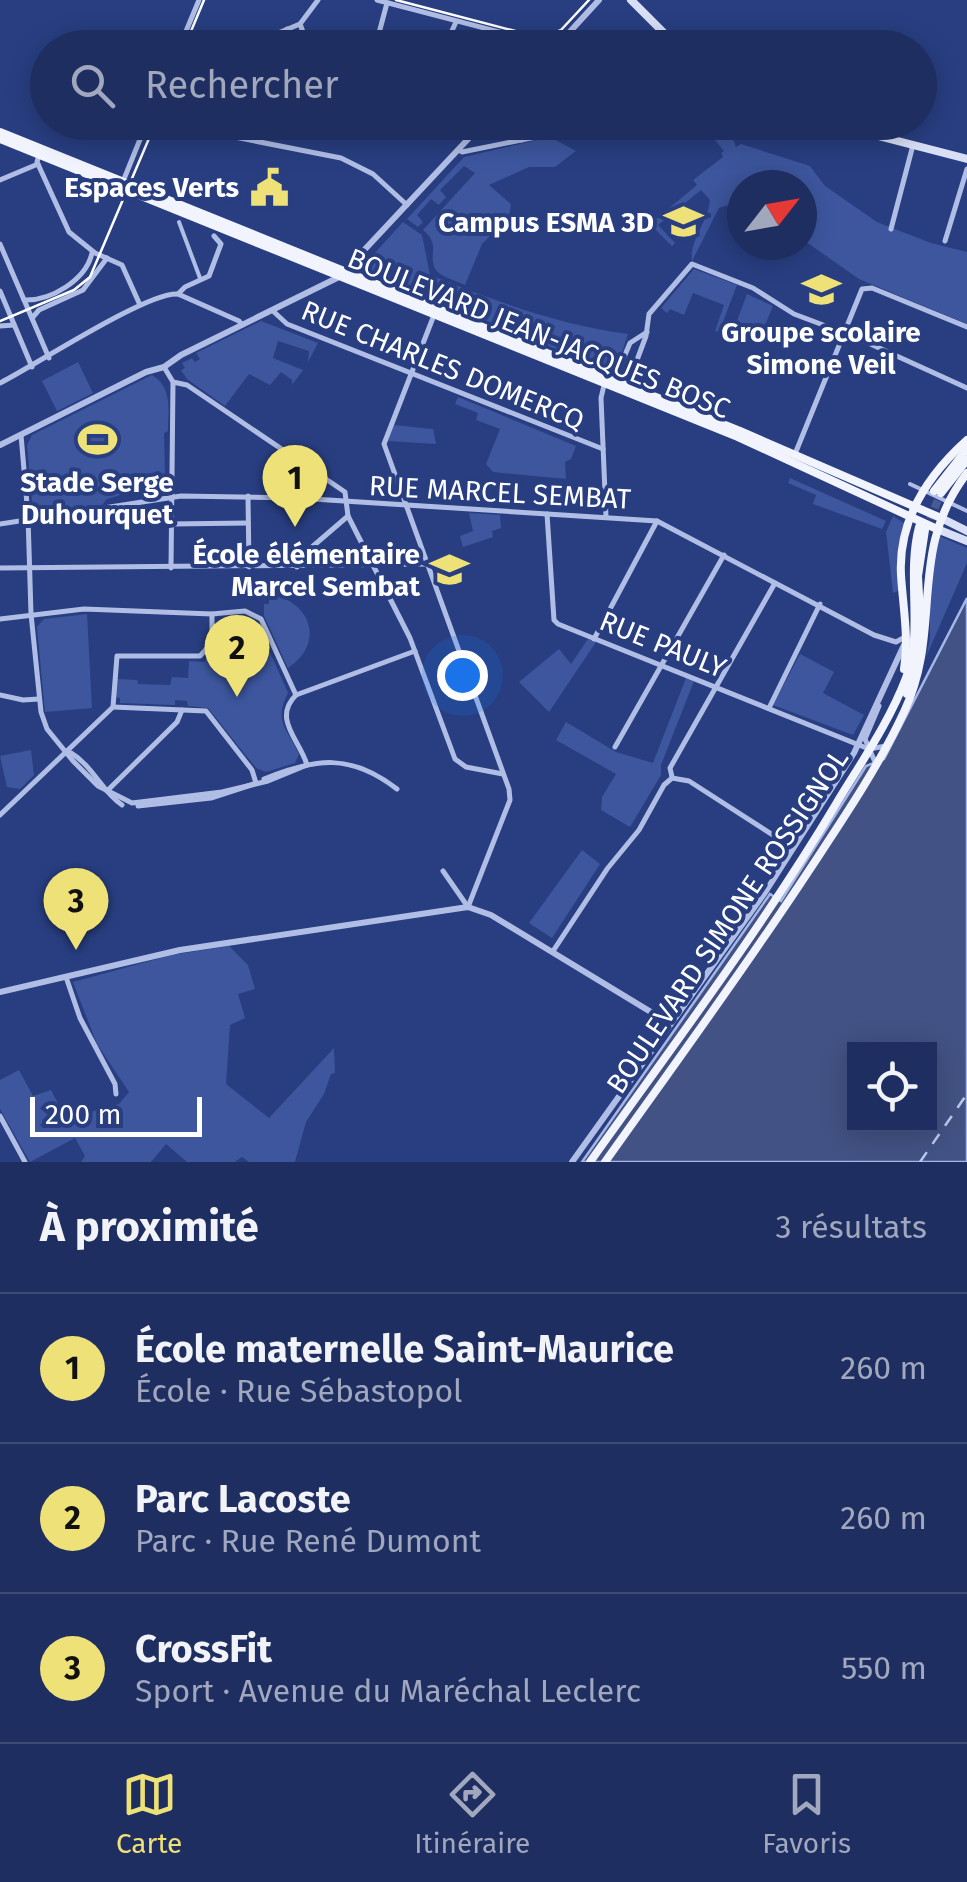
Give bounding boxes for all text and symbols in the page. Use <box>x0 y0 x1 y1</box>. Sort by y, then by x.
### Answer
search box <box>30 30 937 140</box>
icon: search <box>65 58 120 113</box>
text: Rechercher <box>145 62 339 108</box>
public building icon: Espaces Verts <box>248 166 290 208</box>
north arrow <box>727 170 817 260</box>
place label: Espaces Verts <box>64 171 239 204</box>
school or university icon: Campus ESMA 3D <box>663 201 705 243</box>
place label: Campus ESMA 3D <box>438 206 654 239</box>
street label: BOULEVARD JEAN-JACQUES BOSC <box>343 242 735 426</box>
school or university icon: Groupe scolaire Simone Veil <box>800 268 842 310</box>
street label: RUE CHARLES DOMERCQ <box>297 294 589 437</box>
place label: Groupe scolaire Simone Veil <box>721 316 921 381</box>
sports icon: Stade Serge Duhourquet <box>76 419 118 461</box>
pin: 1 <box>262 444 328 527</box>
place label: Stade Serge Duhourquet <box>20 466 174 531</box>
street label: RUE MARCEL SEMBAT <box>368 469 632 516</box>
place label: École élémentaire Marcel Sembat <box>192 537 421 603</box>
school or university icon: École élémentaire Marcel Sembat <box>429 549 471 591</box>
street label: RUE PAULY <box>595 604 731 685</box>
pin: 2 <box>204 614 270 697</box>
your location <box>437 650 488 701</box>
street label: BOULEVARD SIMONE ROSSIGNOL <box>600 743 855 1100</box>
pin: 3 <box>44 868 108 950</box>
map controls <box>847 1042 937 1132</box>
button: locate <box>847 1042 937 1132</box>
scale bar <box>30 1092 202 1136</box>
text: 200 m <box>45 1098 122 1131</box>
text: À proximité <box>40 1202 259 1252</box>
text: 3 résultats <box>776 1208 927 1246</box>
text: École maternelle Saint-Maurice <box>135 1326 674 1372</box>
text: 1 <box>65 1349 80 1387</box>
text: 260 m <box>840 1349 927 1387</box>
text: École · Rue Sébastopol <box>135 1372 462 1410</box>
text: Parc Lacoste <box>135 1476 351 1522</box>
text: 2 <box>64 1499 81 1537</box>
text: 260 m <box>840 1499 927 1537</box>
text: Parc · Rue René Dumont <box>135 1522 481 1560</box>
text: CrossFit <box>135 1626 272 1672</box>
text: 3 <box>64 1649 81 1687</box>
text: 550 m <box>841 1649 927 1687</box>
text: Sport · Avenue du Maréchal Leclerc <box>135 1672 641 1710</box>
tab: Carte <box>116 1767 182 1860</box>
tab: Itinéraire <box>414 1767 530 1860</box>
tab: Favoris <box>762 1767 851 1860</box>

